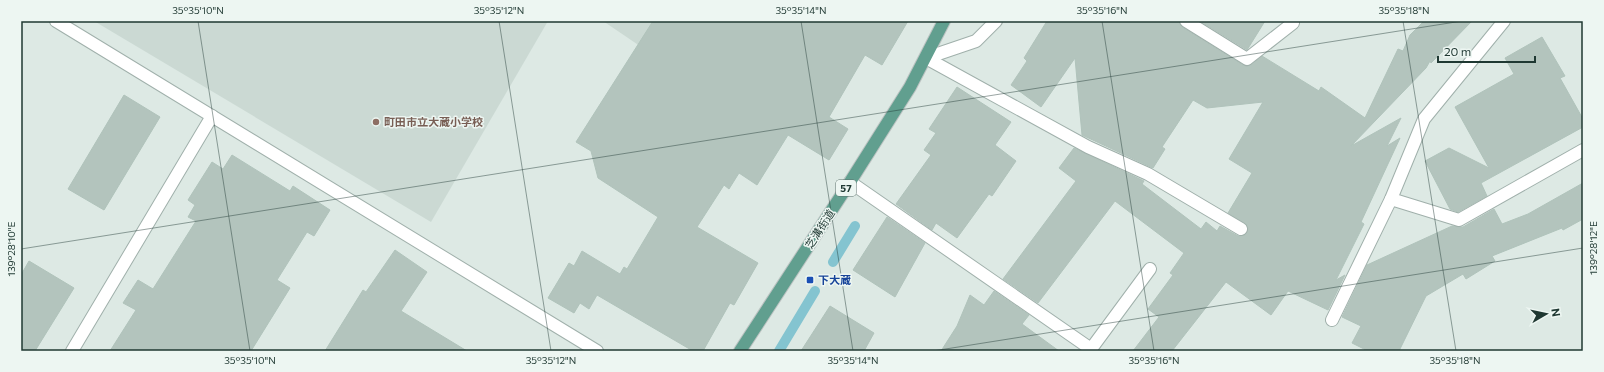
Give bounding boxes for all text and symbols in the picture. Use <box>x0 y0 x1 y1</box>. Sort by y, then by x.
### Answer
text: 35°35'10"N <box>172 4 224 16</box>
text: 35°35'12"N <box>474 4 524 16</box>
text: 35°35'14"N <box>775 4 827 16</box>
text: 35°35'16"N <box>1076 4 1128 16</box>
text: 35°35'18"N <box>1378 4 1430 16</box>
scale bar <box>1438 38 1535 64</box>
text: 20 m <box>1444 44 1471 58</box>
place label: 町田市立大蔵小学校 <box>384 115 483 128</box>
marker: 町田市立大蔵小学校 <box>371 117 381 127</box>
road number: 57 <box>836 180 856 196</box>
street label: 芝溝街道 <box>802 207 837 251</box>
text: 139°28'12"E <box>1587 221 1599 275</box>
text: 139°28'10"E <box>5 222 17 276</box>
place label: 下大蔵 <box>818 273 851 286</box>
marker: 下大蔵 <box>805 275 815 285</box>
north arrow <box>1526 294 1566 334</box>
text: N <box>1549 307 1563 317</box>
text: 35°35'10"N <box>224 354 276 366</box>
text: 35°35'12"N <box>526 354 576 366</box>
text: 35°35'14"N <box>827 354 879 366</box>
text: 35°35'16"N <box>1128 354 1180 366</box>
text: 35°35'18"N <box>1429 354 1481 366</box>

